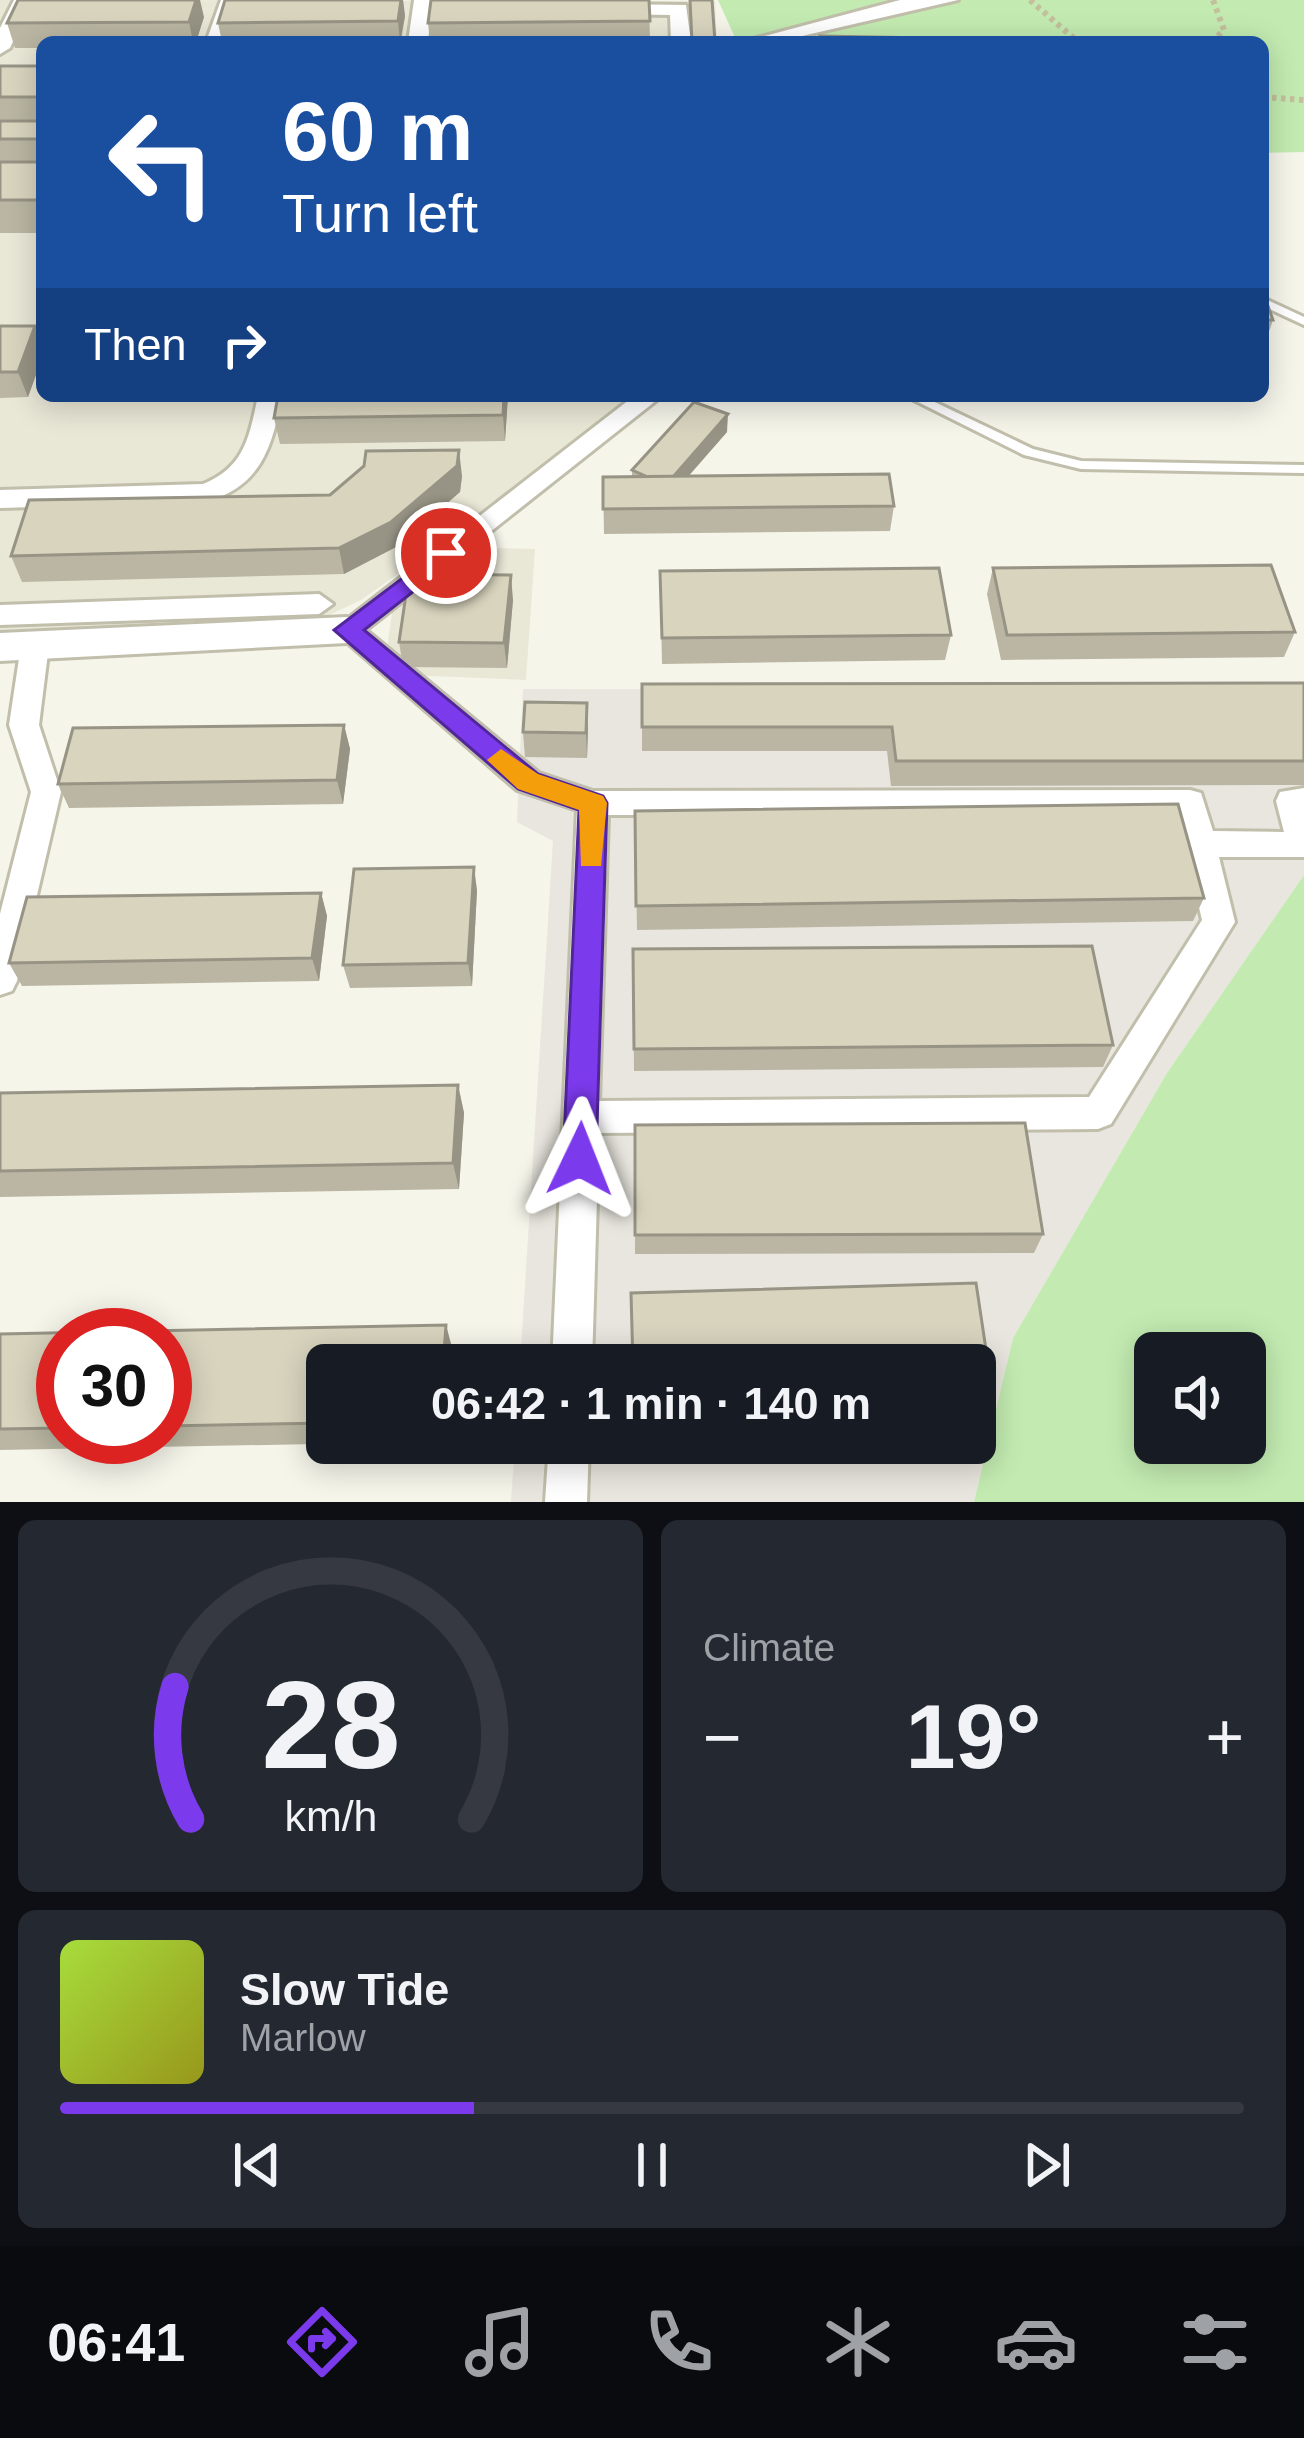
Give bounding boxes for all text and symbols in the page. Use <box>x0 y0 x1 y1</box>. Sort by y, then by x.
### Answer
icon: left <box>84 84 240 240</box>
text: 60 m <box>282 84 473 178</box>
text: Turn left <box>282 183 478 243</box>
icon: right <box>211 312 277 378</box>
text: Then <box>84 319 187 370</box>
pin <box>395 502 497 604</box>
icon: arrive <box>413 520 479 586</box>
position arrow <box>517 1096 643 1222</box>
speed limit sign: 30 <box>36 1308 192 1464</box>
map controls <box>1134 1332 1266 1464</box>
button: sound <box>1134 1332 1266 1464</box>
text: 06:42 · 1 min · 140 m <box>431 1378 871 1429</box>
text: Climate <box>703 1626 835 1669</box>
text: 28 <box>261 1655 400 1794</box>
text: 19° <box>905 1687 1042 1787</box>
text: − <box>703 1700 742 1774</box>
text: + <box>1205 1700 1244 1774</box>
text: km/h <box>284 1792 377 1840</box>
text: Slow Tide <box>240 1964 449 2015</box>
text: Marlow <box>240 2016 366 2059</box>
icon: previous <box>224 2132 290 2198</box>
icon: pause <box>619 2132 685 2198</box>
icon: next <box>1014 2132 1080 2198</box>
icon: directions <box>280 2300 364 2384</box>
icon: music <box>458 2300 542 2384</box>
icon: phone <box>637 2300 721 2384</box>
icon: climate <box>816 2300 900 2384</box>
icon: car <box>994 2300 1078 2384</box>
icon: filters <box>1173 2300 1257 2384</box>
text: 06:41 <box>47 2312 185 2372</box>

